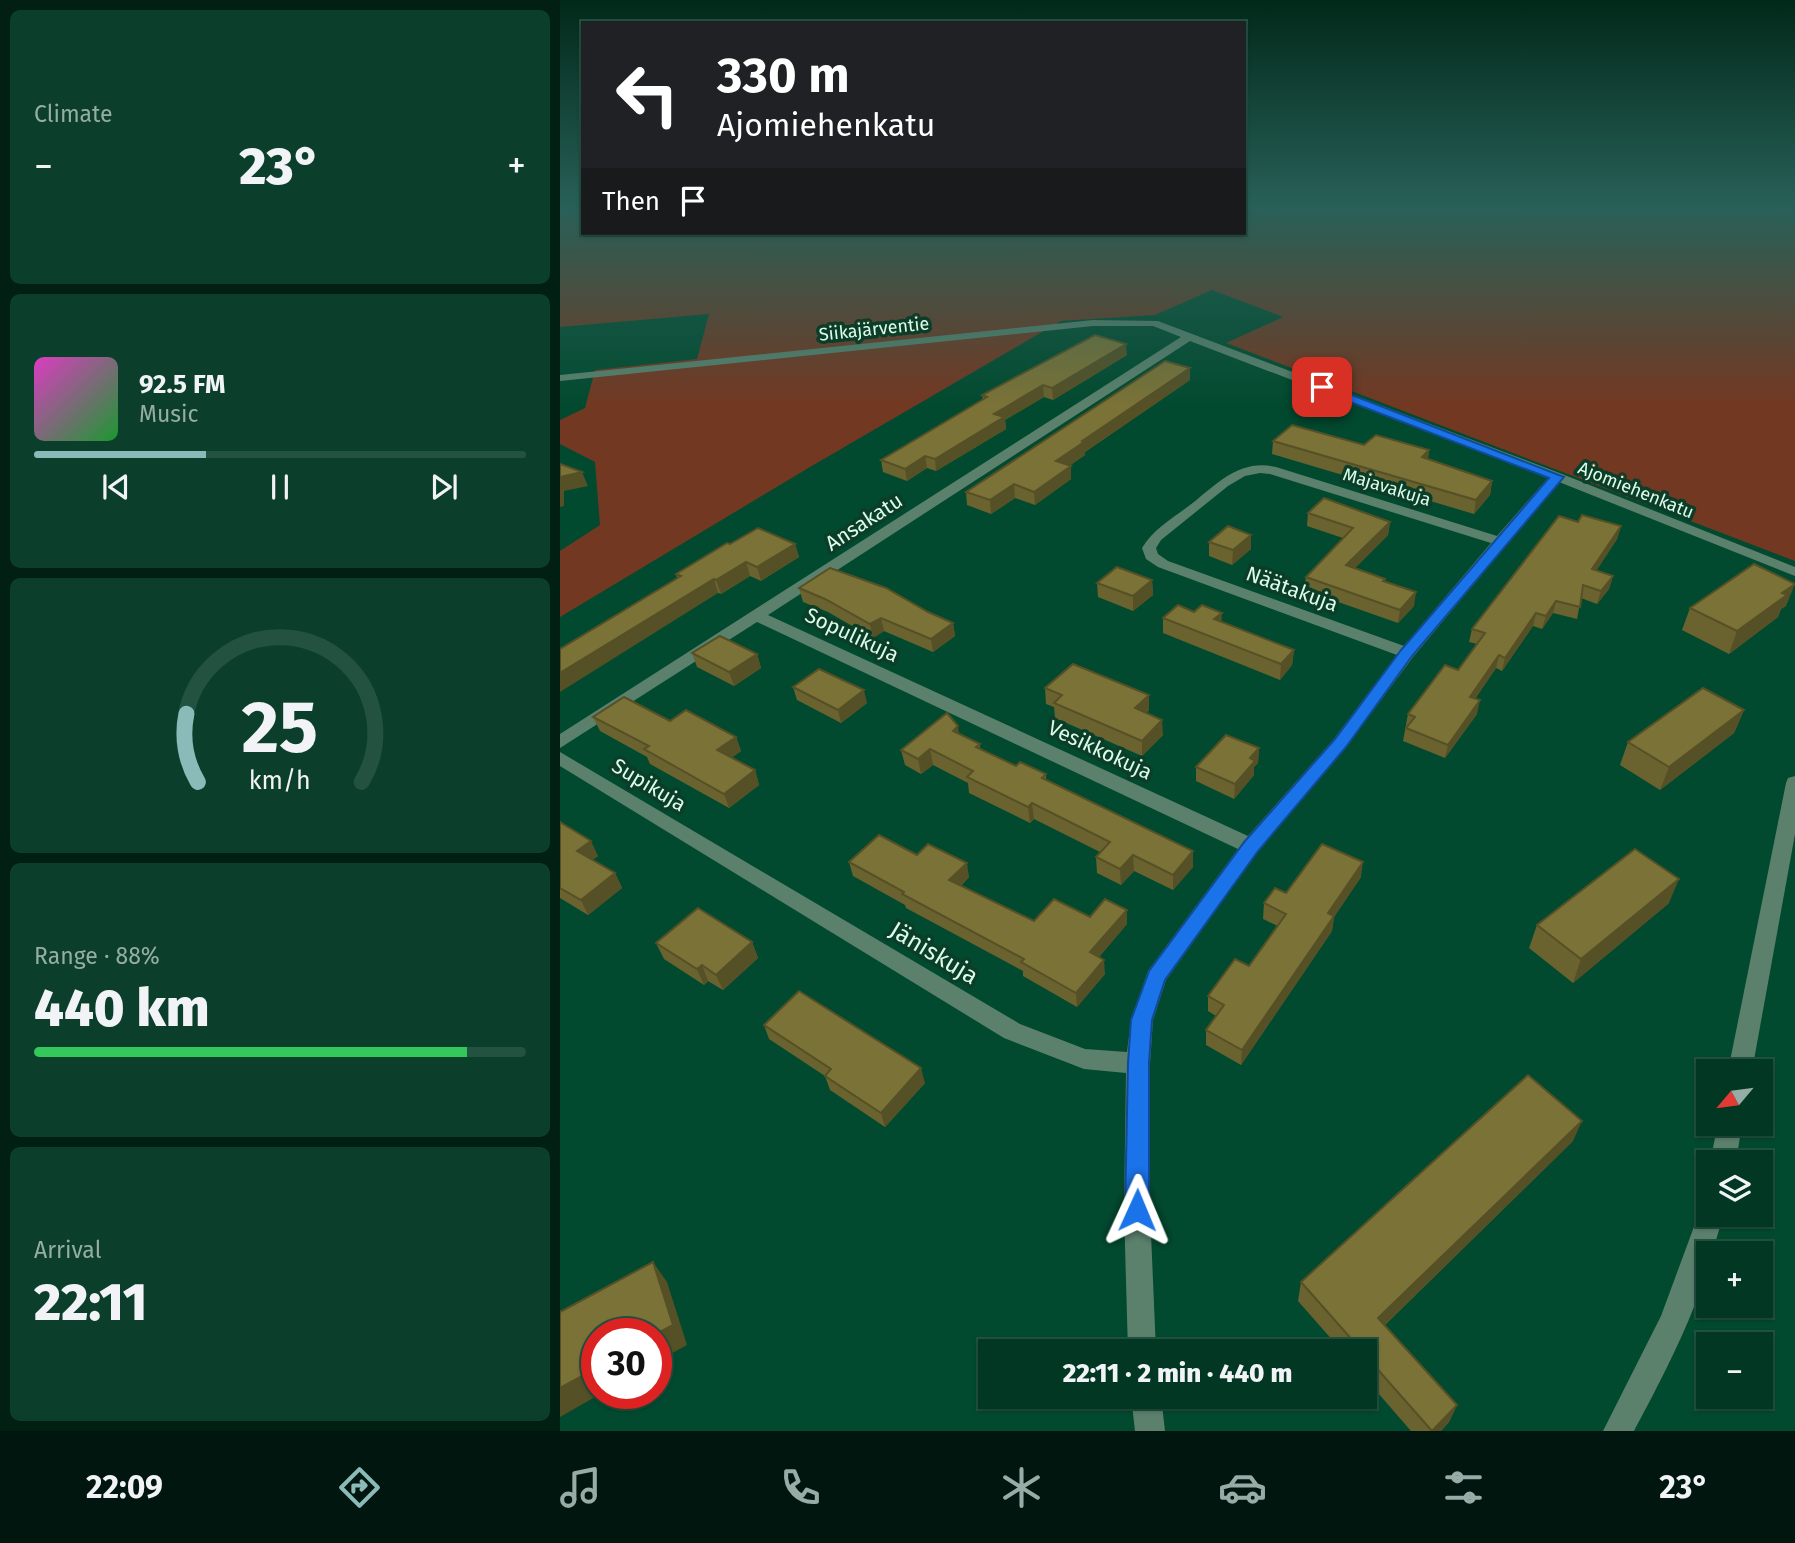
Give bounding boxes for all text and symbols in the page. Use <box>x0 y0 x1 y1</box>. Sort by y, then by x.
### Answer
text: 330 m <box>717 46 850 105</box>
icon: left <box>602 49 693 140</box>
text: Climate <box>34 100 113 128</box>
text: Ajomiehenkatu <box>717 106 935 144</box>
text: 23° <box>239 135 321 198</box>
text: − <box>34 143 53 189</box>
text: + <box>507 143 526 189</box>
icon: arrive <box>674 182 712 220</box>
text: Then <box>602 186 660 217</box>
street label: Siikajärventie <box>818 312 930 346</box>
pin <box>1292 357 1352 417</box>
icon: arrive <box>1303 368 1341 406</box>
text: 92.5 FM <box>139 369 225 400</box>
text: Music <box>139 400 199 428</box>
street label: Ajomiehenkatu <box>1575 457 1697 523</box>
street label: Majavakuja <box>1340 463 1434 511</box>
icon: previous <box>97 468 135 506</box>
icon: pause <box>261 468 299 506</box>
icon: next <box>425 468 463 506</box>
street label: Ansakatu <box>820 487 908 557</box>
street label: Näätakuja <box>1242 560 1342 618</box>
street label: Sopulikuja <box>801 602 903 668</box>
text: 25 <box>242 684 318 771</box>
street label: Vesikkokuja <box>1044 715 1156 785</box>
street label: Supikuja <box>607 753 691 817</box>
text: km/h <box>249 765 311 795</box>
street label: Jäniskuja <box>885 916 983 990</box>
text: Range · 88% <box>34 942 160 970</box>
text: 440 km <box>34 977 210 1040</box>
north arrow <box>1696 1059 1773 1136</box>
map controls <box>1696 1059 1773 1409</box>
button: layers <box>1696 1150 1773 1227</box>
position arrow <box>1100 1173 1174 1247</box>
text: Arrival <box>34 1236 101 1264</box>
button: + <box>1696 1241 1773 1318</box>
text: 22:11 <box>34 1271 147 1334</box>
speed limit sign: 30 <box>581 1318 672 1409</box>
button: − <box>1696 1332 1773 1409</box>
text: 22:11 · 2 min · 440 m <box>1063 1358 1292 1389</box>
icon: directions <box>335 1463 384 1512</box>
icon: music <box>556 1463 605 1512</box>
icon: phone <box>776 1463 825 1512</box>
icon: climate <box>997 1463 1046 1512</box>
icon: car <box>1218 1463 1267 1512</box>
icon: filters <box>1439 1463 1488 1512</box>
text: 22:09 <box>86 1468 163 1506</box>
text: 23° <box>1659 1468 1709 1506</box>

